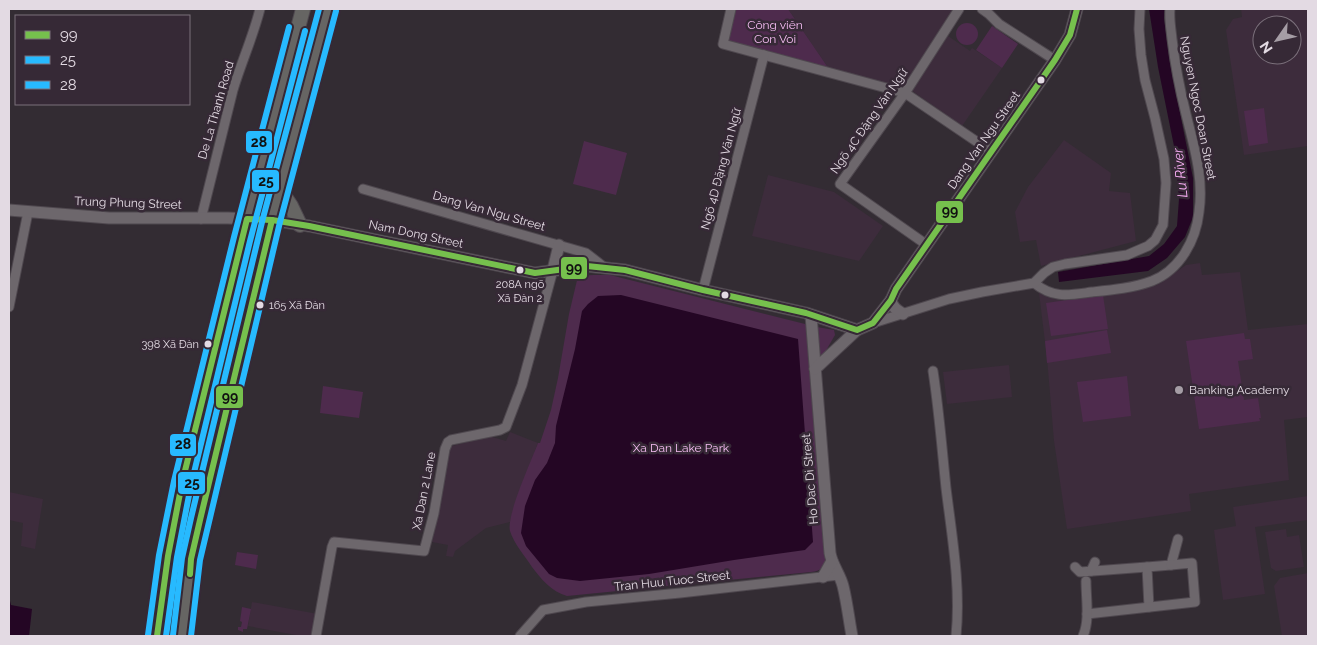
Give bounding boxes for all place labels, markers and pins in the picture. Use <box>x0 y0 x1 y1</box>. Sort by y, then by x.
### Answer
unlabelled marker <box>1036 75 1046 85</box>
marker: 208A ngõ Xã Đàn 2 <box>515 265 525 275</box>
place label: 208A ngõ Xã Đàn 2 <box>496 278 545 305</box>
unlabelled marker <box>720 290 730 300</box>
place label: 165 Xã Đàn <box>269 299 325 312</box>
marker: 165 Xã Đàn <box>255 300 265 310</box>
place label: 398 Xã Đàn <box>141 338 199 351</box>
marker: 398 Xã Đàn <box>203 339 213 349</box>
place label: Banking Academy <box>1189 383 1290 397</box>
marker: Banking Academy <box>1173 384 1185 396</box>

